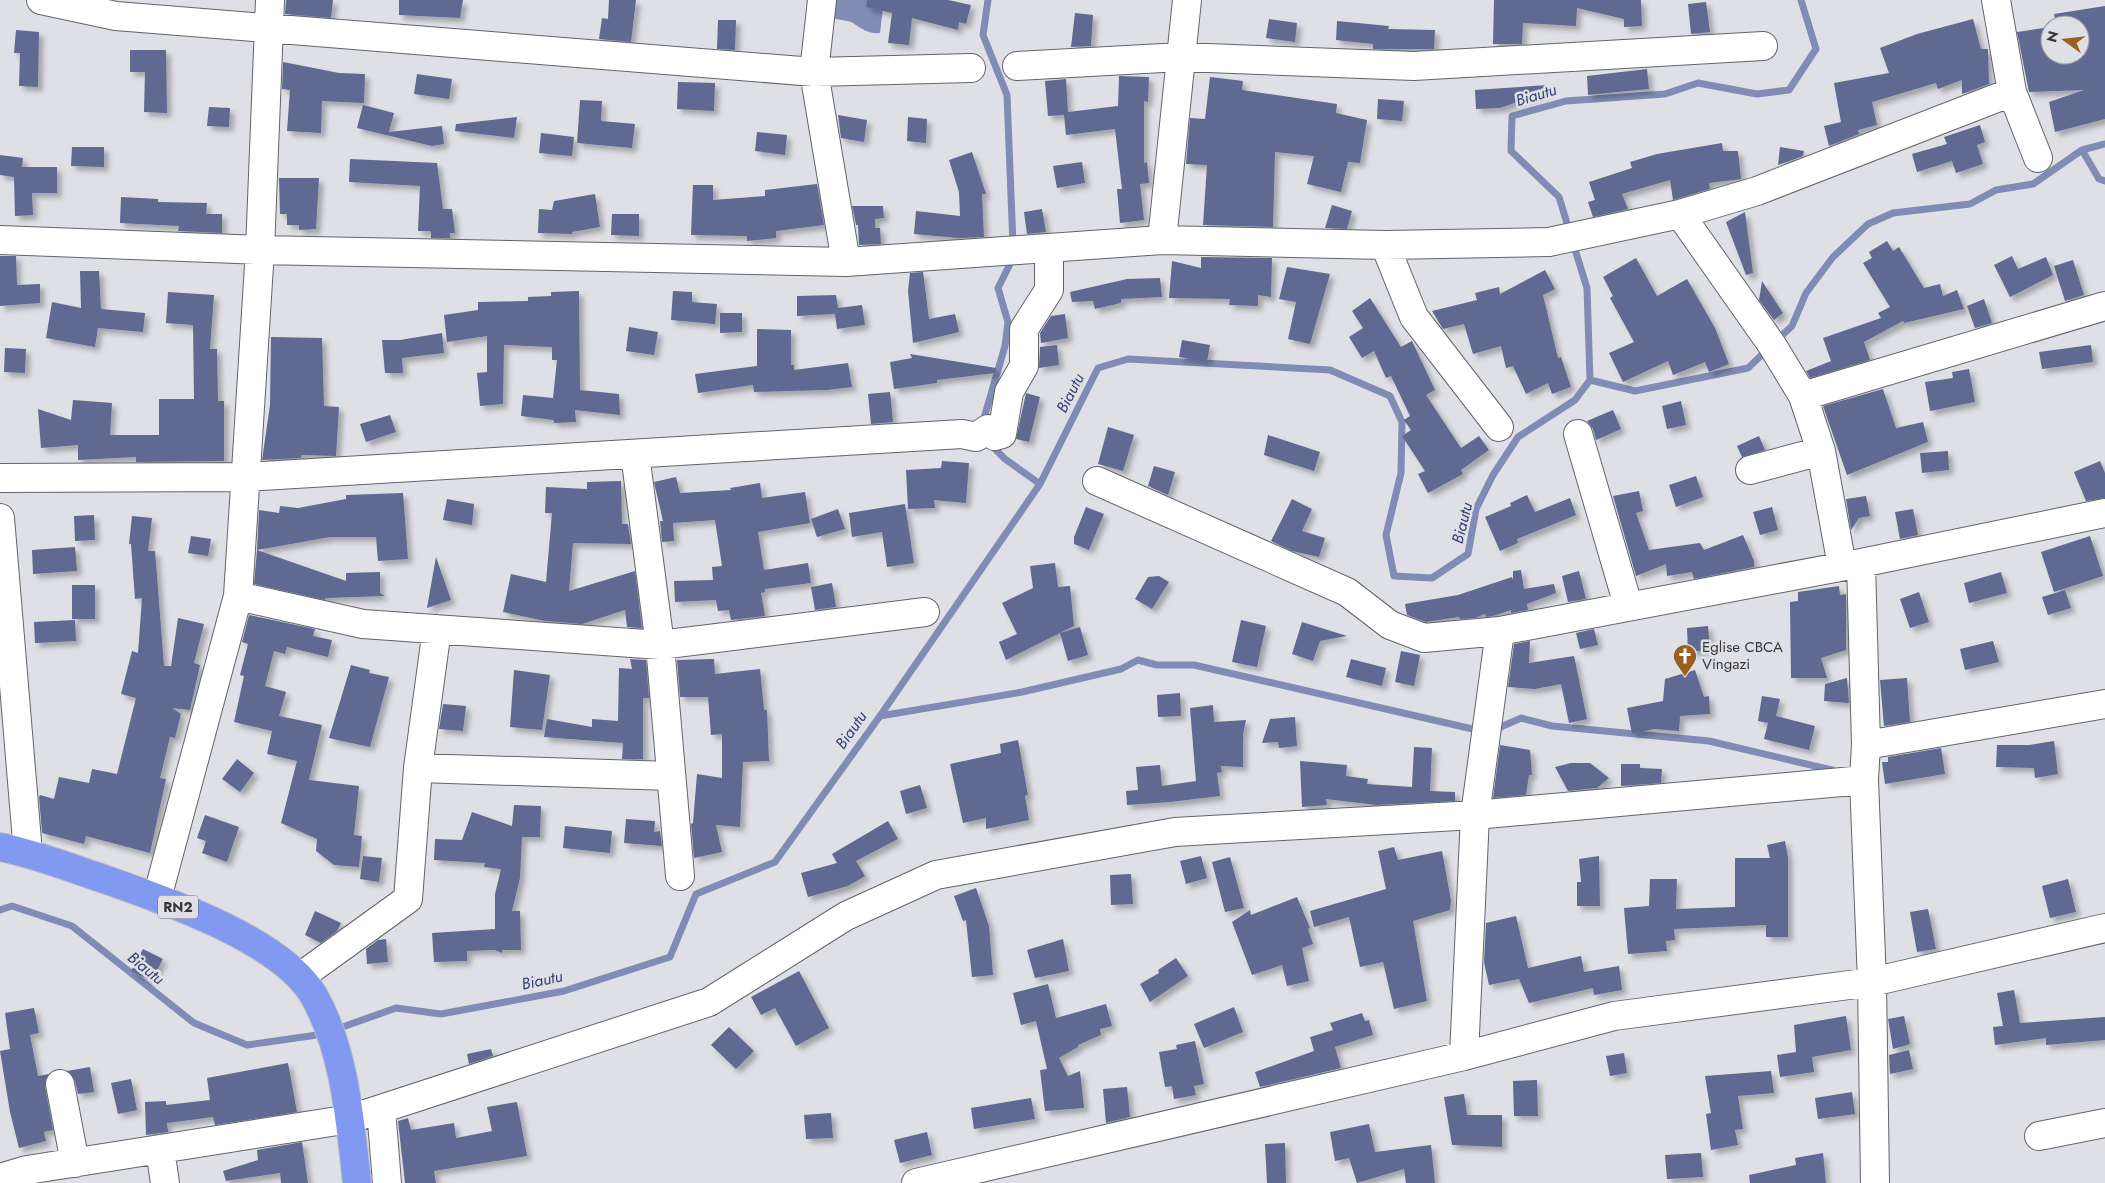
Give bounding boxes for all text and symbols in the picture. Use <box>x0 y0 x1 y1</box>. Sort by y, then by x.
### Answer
north arrow <box>2040 15 2090 65</box>
text: N <box>2041 29 2064 45</box>
water label: Biautu <box>1513 78 1559 112</box>
water label: Biautu <box>1050 369 1090 417</box>
water label: Biautu <box>1446 500 1478 546</box>
place label: Eglise CBCA Vingazi <box>1702 636 1783 675</box>
church icon: Eglise CBCA Vingazi <box>1672 643 1698 677</box>
water label: Biautu <box>830 706 872 754</box>
road number: RN2 <box>158 896 198 919</box>
water label: Biautu <box>123 946 169 990</box>
water label: Biautu <box>519 964 565 996</box>

